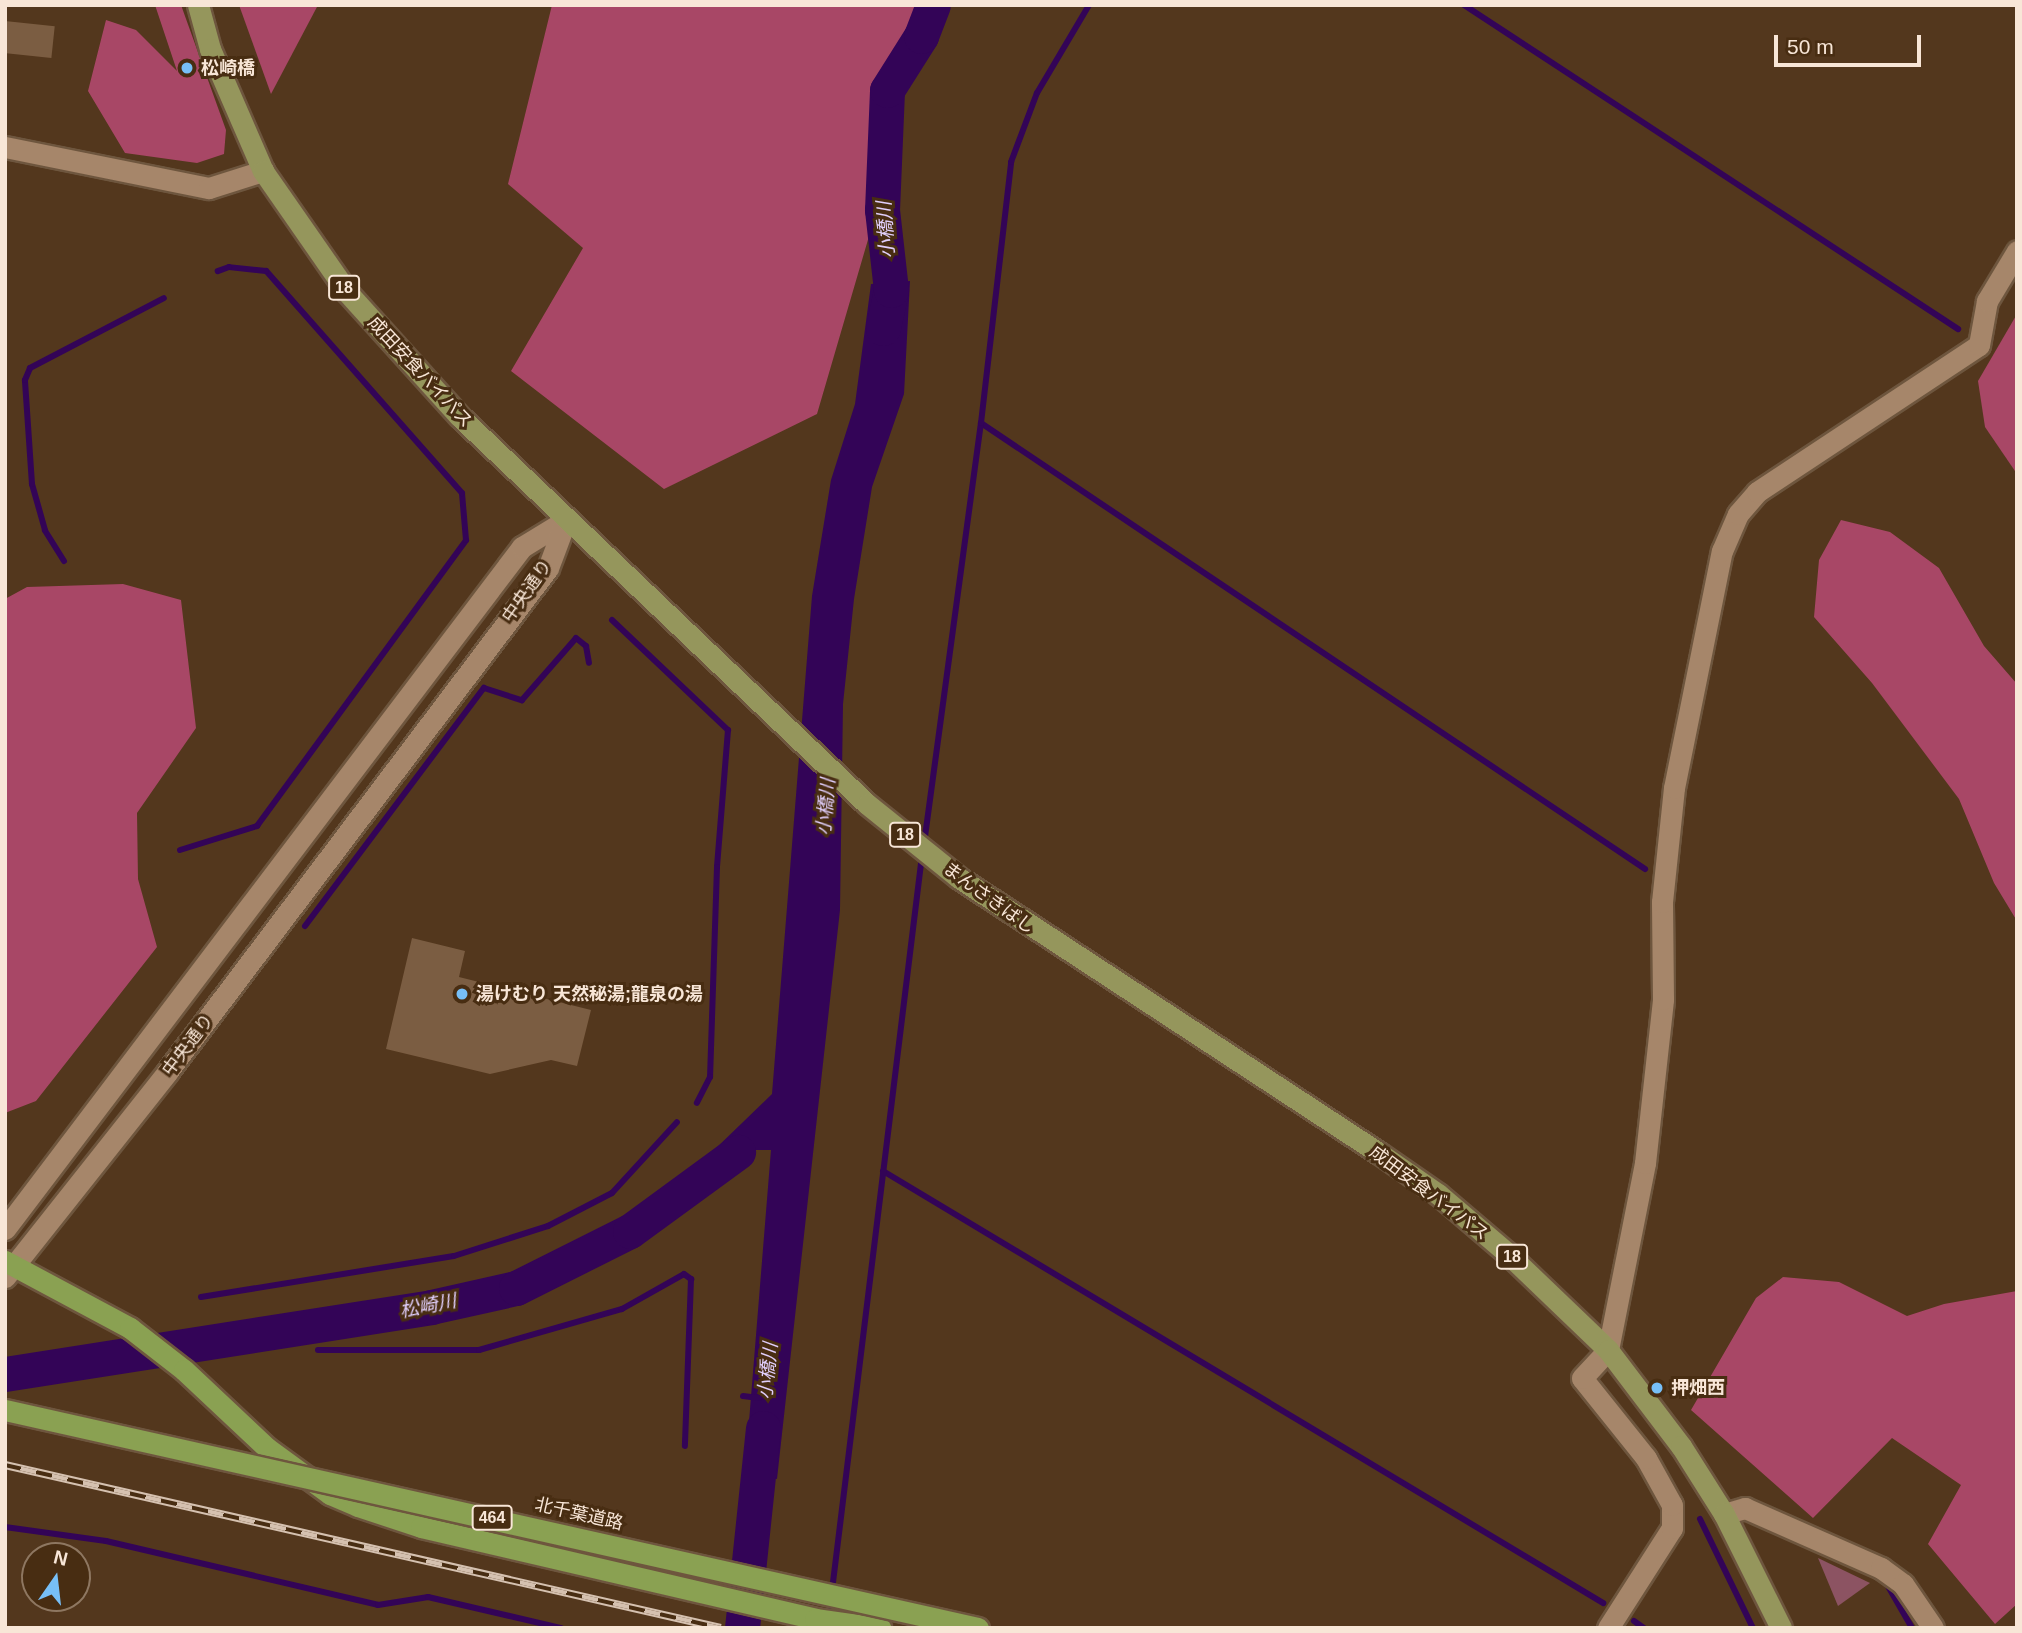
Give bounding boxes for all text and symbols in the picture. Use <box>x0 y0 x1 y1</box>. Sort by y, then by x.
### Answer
scale bar <box>1777 21 1924 65</box>
text: 50 m <box>1787 35 1834 58</box>
place label: 松崎橋 <box>201 57 255 79</box>
marker: 松崎橋 <box>179 60 195 76</box>
water label: 小橋川 <box>873 201 899 259</box>
road number: 18 <box>326 276 362 300</box>
street label: 成田安食バイパス <box>363 312 477 432</box>
street label: 中央通り <box>498 555 556 627</box>
water label: 小橋川 <box>812 778 840 836</box>
road number: 18 <box>888 822 922 848</box>
street label: まんさきばし <box>939 858 1039 938</box>
place label: 湯けむり 天然秘湯;龍泉の湯 <box>476 983 703 1005</box>
marker: 湯けむり 天然秘湯;龍泉の湯 <box>454 986 470 1002</box>
street label: 中央通り <box>158 1010 218 1080</box>
street label: 成田安食バイパス <box>1365 1141 1493 1245</box>
road number: 18 <box>1494 1245 1530 1270</box>
water label: 松崎川 <box>398 1289 458 1323</box>
water label: 小橋川 <box>754 1341 782 1401</box>
place label: 押畑西 <box>1671 1377 1725 1399</box>
marker: 押畑西 <box>1649 1380 1665 1396</box>
street label: 北千葉道路 <box>533 1493 625 1535</box>
road number: 464 <box>471 1506 513 1530</box>
north arrow <box>21 1542 91 1612</box>
text: N <box>52 1546 70 1570</box>

